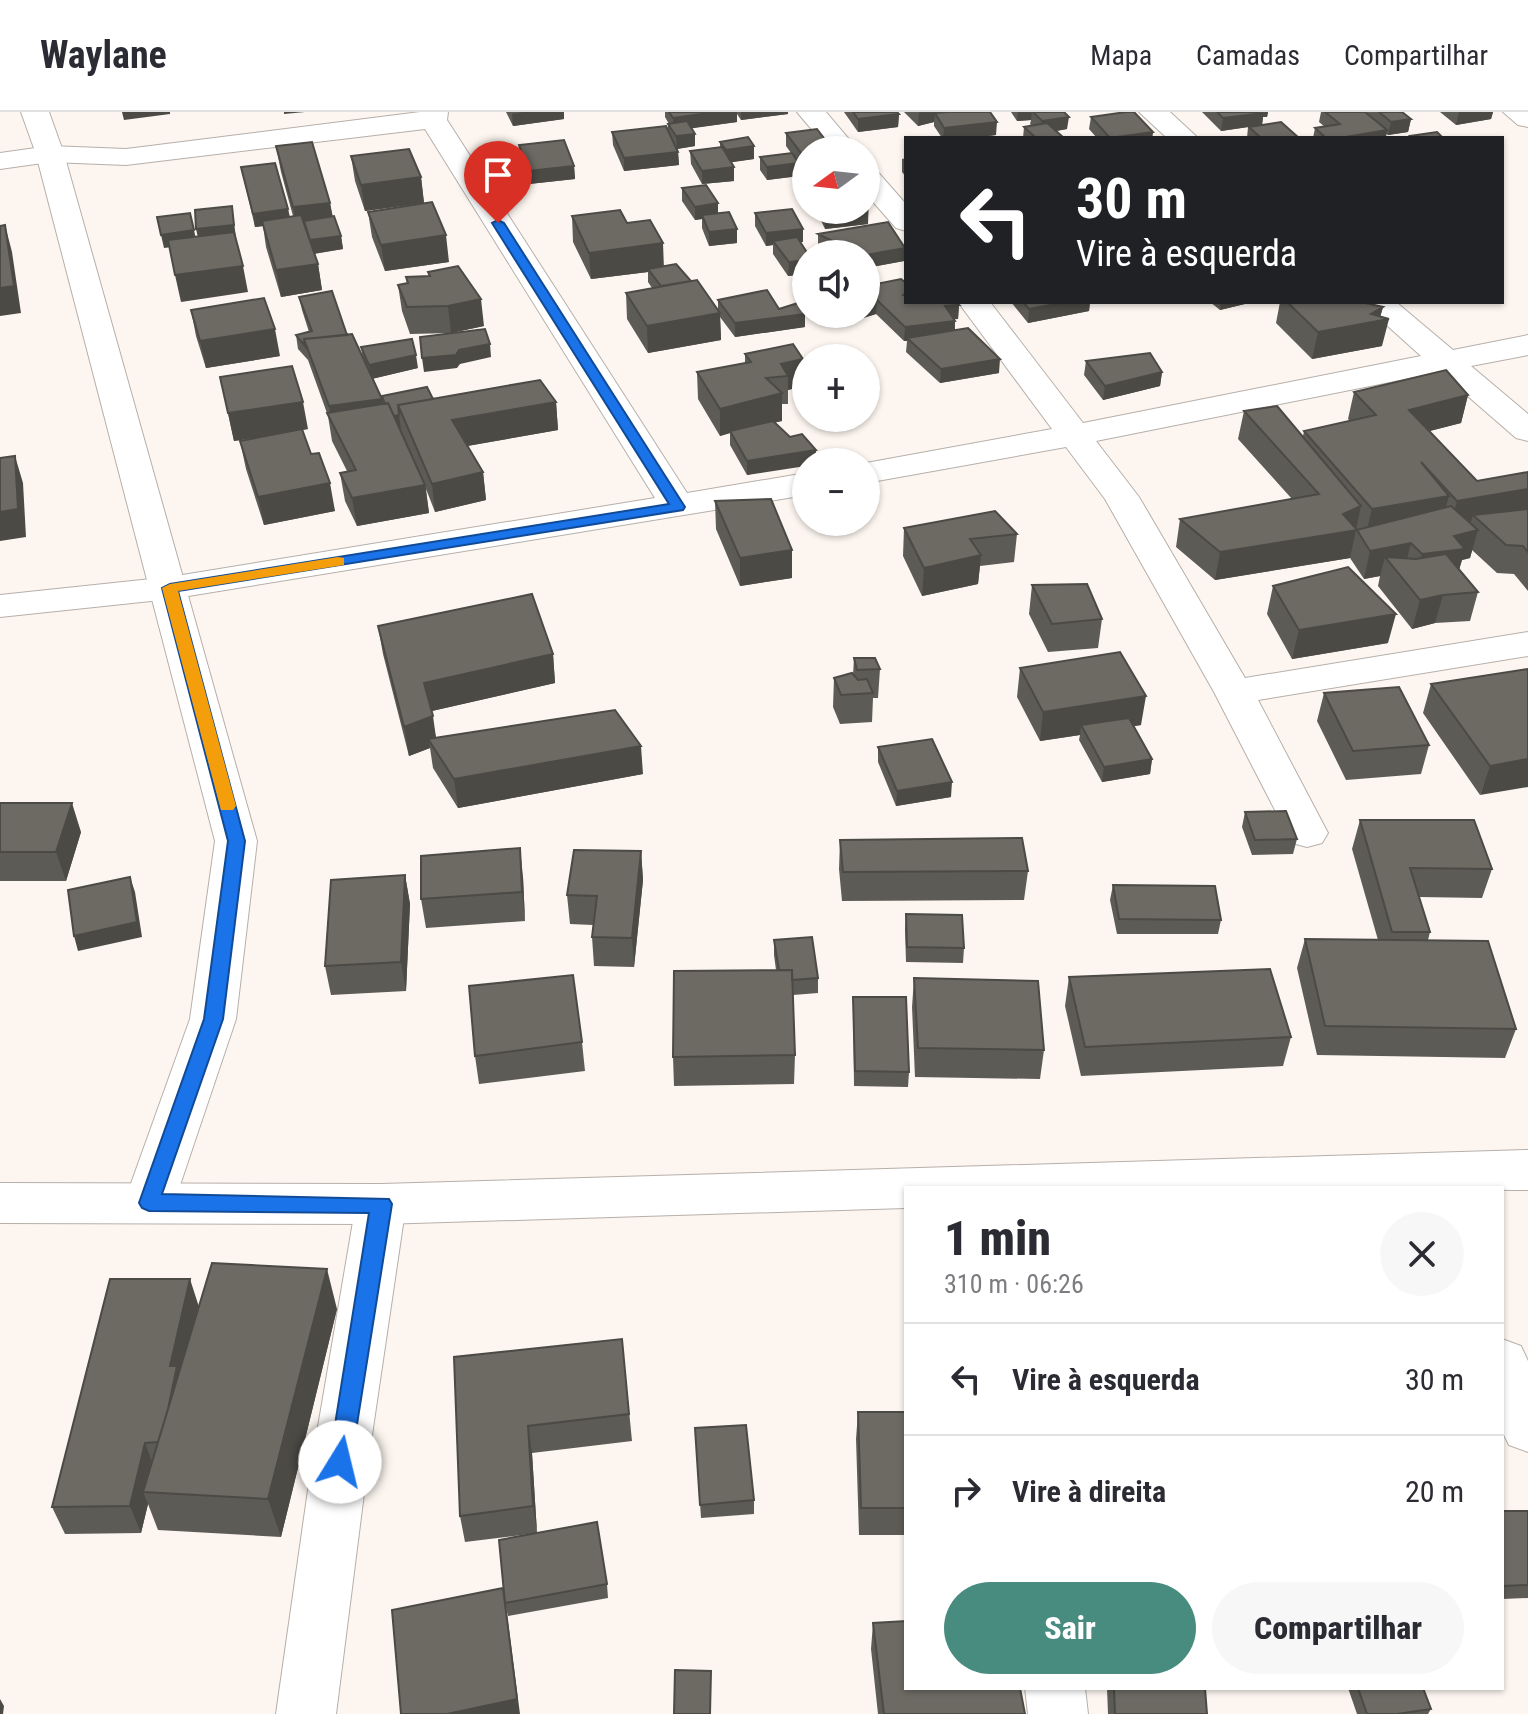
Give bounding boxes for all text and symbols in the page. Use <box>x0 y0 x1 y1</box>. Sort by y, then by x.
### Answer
text: Waylane <box>40 33 167 77</box>
text: Mapa <box>1090 39 1152 72</box>
text: Camadas <box>1196 39 1300 72</box>
text: Compartilhar <box>1344 39 1488 72</box>
north arrow <box>792 136 880 224</box>
map controls <box>792 136 880 536</box>
pin <box>464 141 532 223</box>
icon: arrive <box>476 153 520 197</box>
text: 30 m <box>1076 166 1187 232</box>
icon: left <box>944 168 1048 272</box>
text: Vire à esquerda <box>1076 233 1297 275</box>
button: sound <box>792 240 880 328</box>
button: + <box>792 344 880 432</box>
button: − <box>792 448 880 536</box>
text: 1 min <box>944 1210 1051 1267</box>
button: close <box>1380 1212 1464 1296</box>
text: 310 m · 06:26 <box>944 1269 1084 1299</box>
icon: left <box>944 1357 988 1401</box>
text: Vire à esquerda <box>1012 1362 1200 1397</box>
text: 30 m <box>1405 1362 1464 1397</box>
position arrow <box>298 1420 382 1504</box>
icon: right <box>944 1469 988 1513</box>
text: Vire à direita <box>1012 1474 1166 1509</box>
text: 20 m <box>1405 1474 1464 1509</box>
button: Sair <box>944 1582 1196 1674</box>
button: Compartilhar <box>1212 1582 1464 1674</box>

